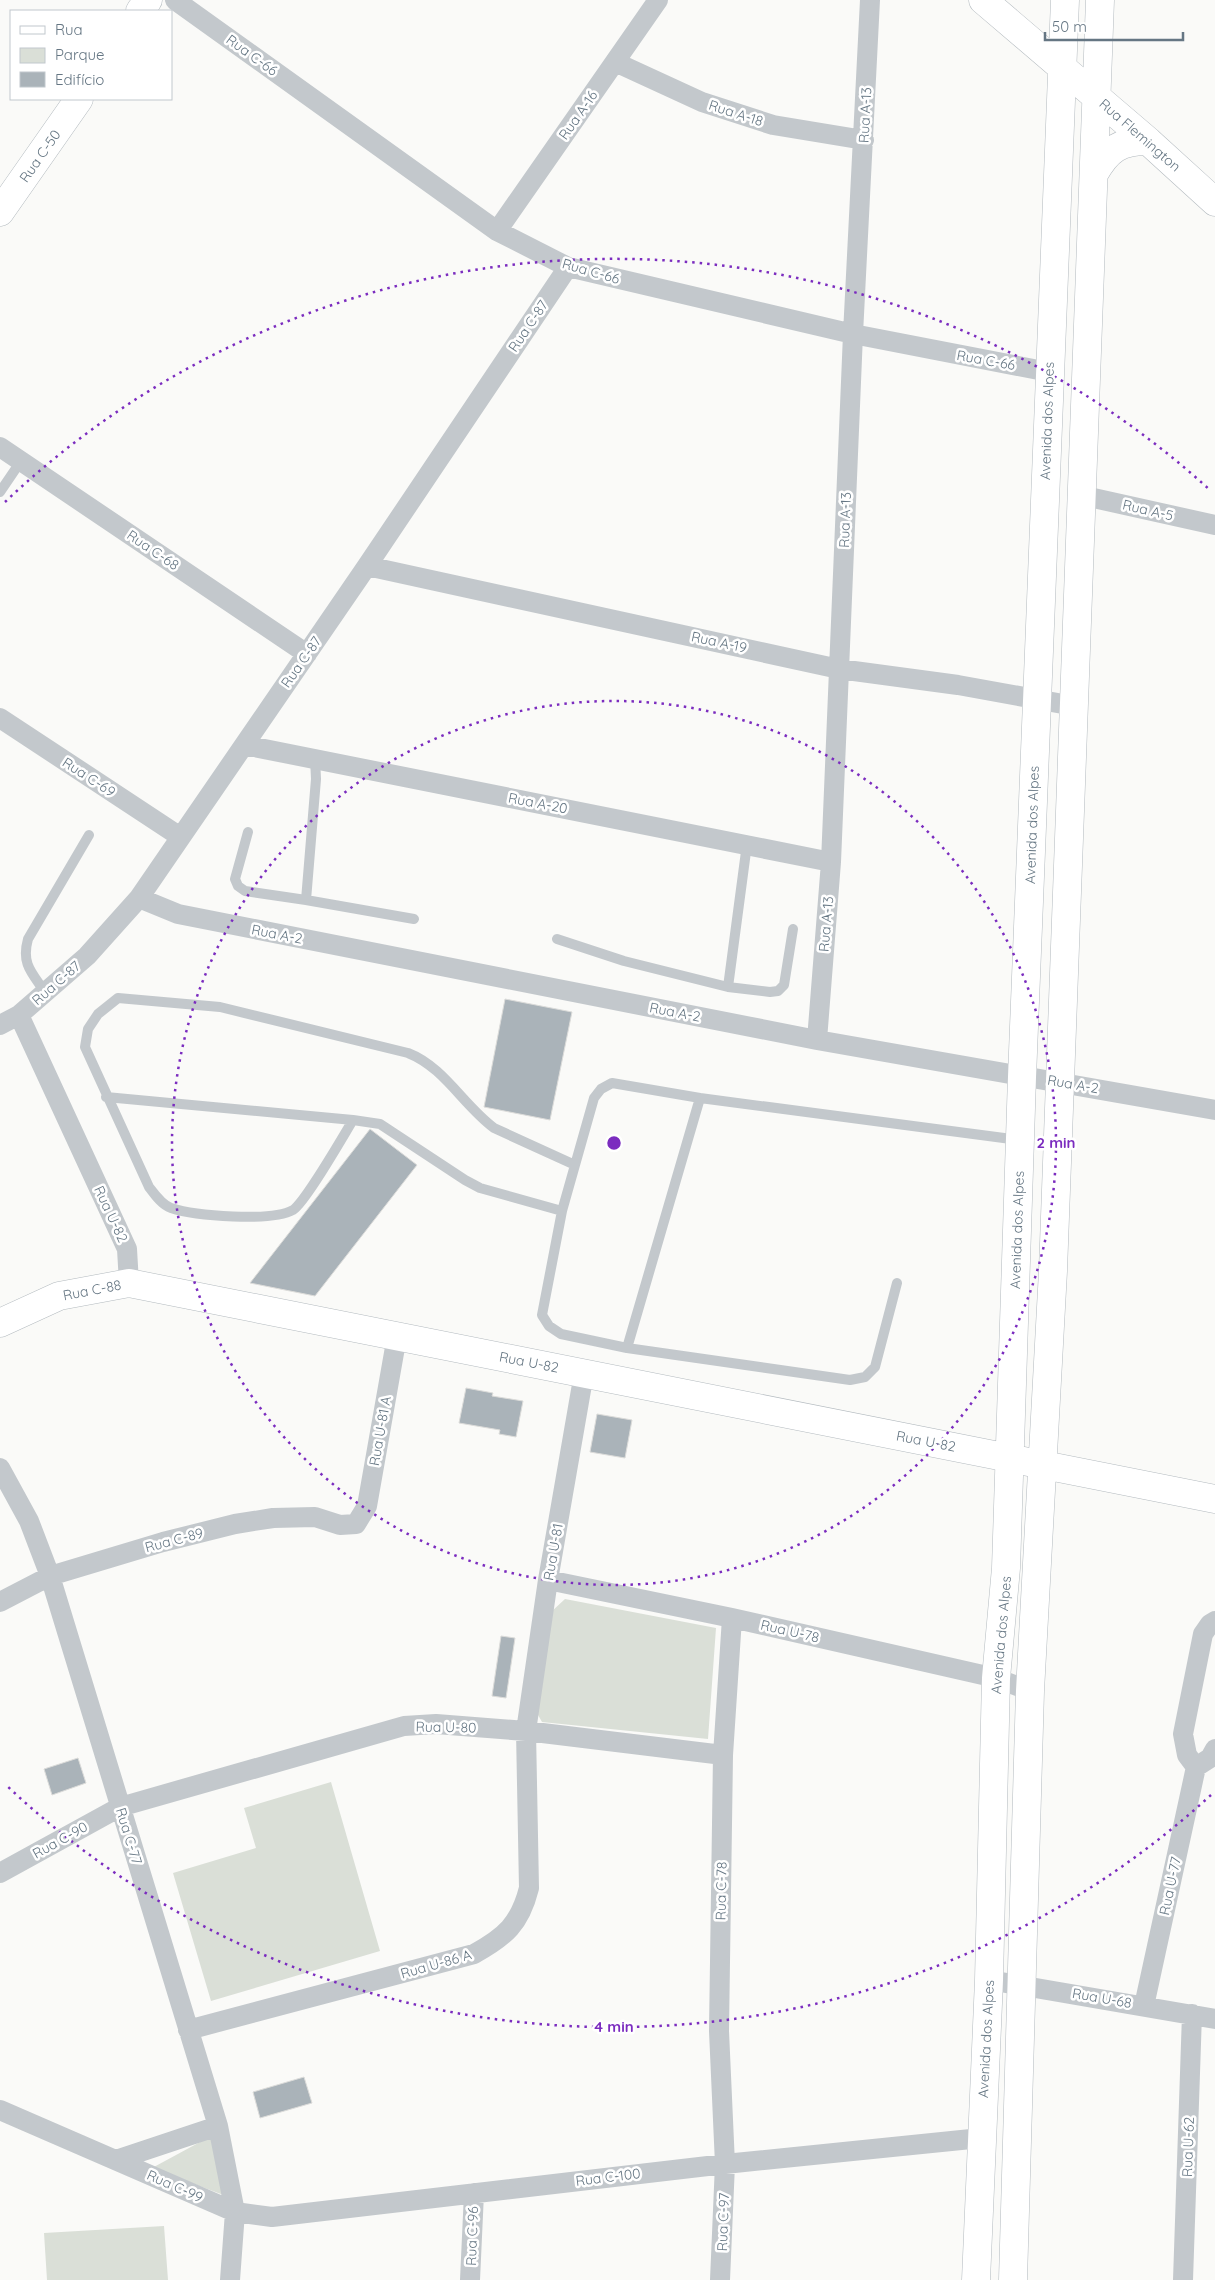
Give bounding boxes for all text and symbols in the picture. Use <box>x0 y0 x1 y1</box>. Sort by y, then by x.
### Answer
legend <box>10 10 172 100</box>
scale bar <box>1045 10 1182 42</box>
text: 50 m <box>1052 17 1087 36</box>
text: Rua <box>55 20 83 39</box>
street label: Rua C-66 <box>223 30 282 80</box>
text: Parque <box>55 45 105 64</box>
text: Edifício <box>55 70 104 89</box>
street label: Rua A-16 <box>555 86 602 143</box>
street label: Rua A-13 <box>855 87 875 143</box>
street label: Rua Flemington <box>1096 95 1184 175</box>
street label: Rua A-18 <box>707 96 765 130</box>
street label: Rua C-50 <box>15 126 65 186</box>
street label: Rua C-66 <box>560 254 622 288</box>
street label: Rua C-87 <box>504 297 552 355</box>
street label: Rua C-66 <box>955 346 1017 374</box>
street label: Avenida dos Alpes <box>1036 362 1058 480</box>
street label: Rua A-13 <box>835 492 855 548</box>
street label: Rua A-5 <box>1121 495 1175 525</box>
street label: Rua C-68 <box>123 526 183 574</box>
street label: Rua A-19 <box>690 627 749 657</box>
street label: Rua C-87 <box>277 633 325 691</box>
street label: Rua C-69 <box>59 753 119 801</box>
street label: Avenida dos Alpes <box>1021 766 1043 884</box>
street label: Rua A-20 <box>507 788 569 818</box>
street label: Rua A-13 <box>815 895 837 953</box>
street label: Rua A-2 <box>250 920 304 948</box>
street label: Rua C-87 <box>28 957 84 1009</box>
street label: Rua A-2 <box>648 998 702 1026</box>
street label: Rua A-2 <box>1046 1071 1100 1097</box>
text: 2 min <box>1036 1133 1076 1152</box>
centre of rings <box>605 1134 623 1152</box>
street label: Avenida dos Alpes <box>1006 1171 1028 1289</box>
street label: Rua U-82 <box>90 1183 132 1245</box>
street label: Rua C-88 <box>61 1276 123 1304</box>
street label: Rua U-82 <box>498 1347 561 1377</box>
street label: Rua U-81 A <box>365 1395 395 1467</box>
street label: Rua U-82 <box>895 1426 958 1456</box>
street label: Rua U-81 <box>539 1522 567 1582</box>
street label: Rua C-89 <box>143 1524 205 1556</box>
street label: Avenida dos Alpes <box>987 1575 1015 1695</box>
street label: Rua U-78 <box>759 1616 821 1646</box>
street label: Rua U-80 <box>415 1717 477 1737</box>
street label: Rua C-77 <box>112 1805 146 1867</box>
street label: Rua C-90 <box>29 1818 91 1862</box>
street label: Rua U-77 <box>1155 1855 1185 1917</box>
street label: Rua C-78 <box>711 1861 731 1921</box>
street label: Rua U-86 A <box>398 1945 474 1983</box>
street label: Avenida dos Alpes <box>974 1979 998 2099</box>
street label: Rua U-68 <box>1071 1984 1133 2012</box>
text: 4 min <box>594 2017 634 2036</box>
street label: Rua U-62 <box>1178 2116 1198 2177</box>
street label: Rua C-100 <box>574 2164 642 2190</box>
street label: Rua C-99 <box>144 2166 206 2206</box>
street label: Rua C-97 <box>713 2192 733 2252</box>
street label: Rua C-96 <box>462 2206 482 2266</box>

